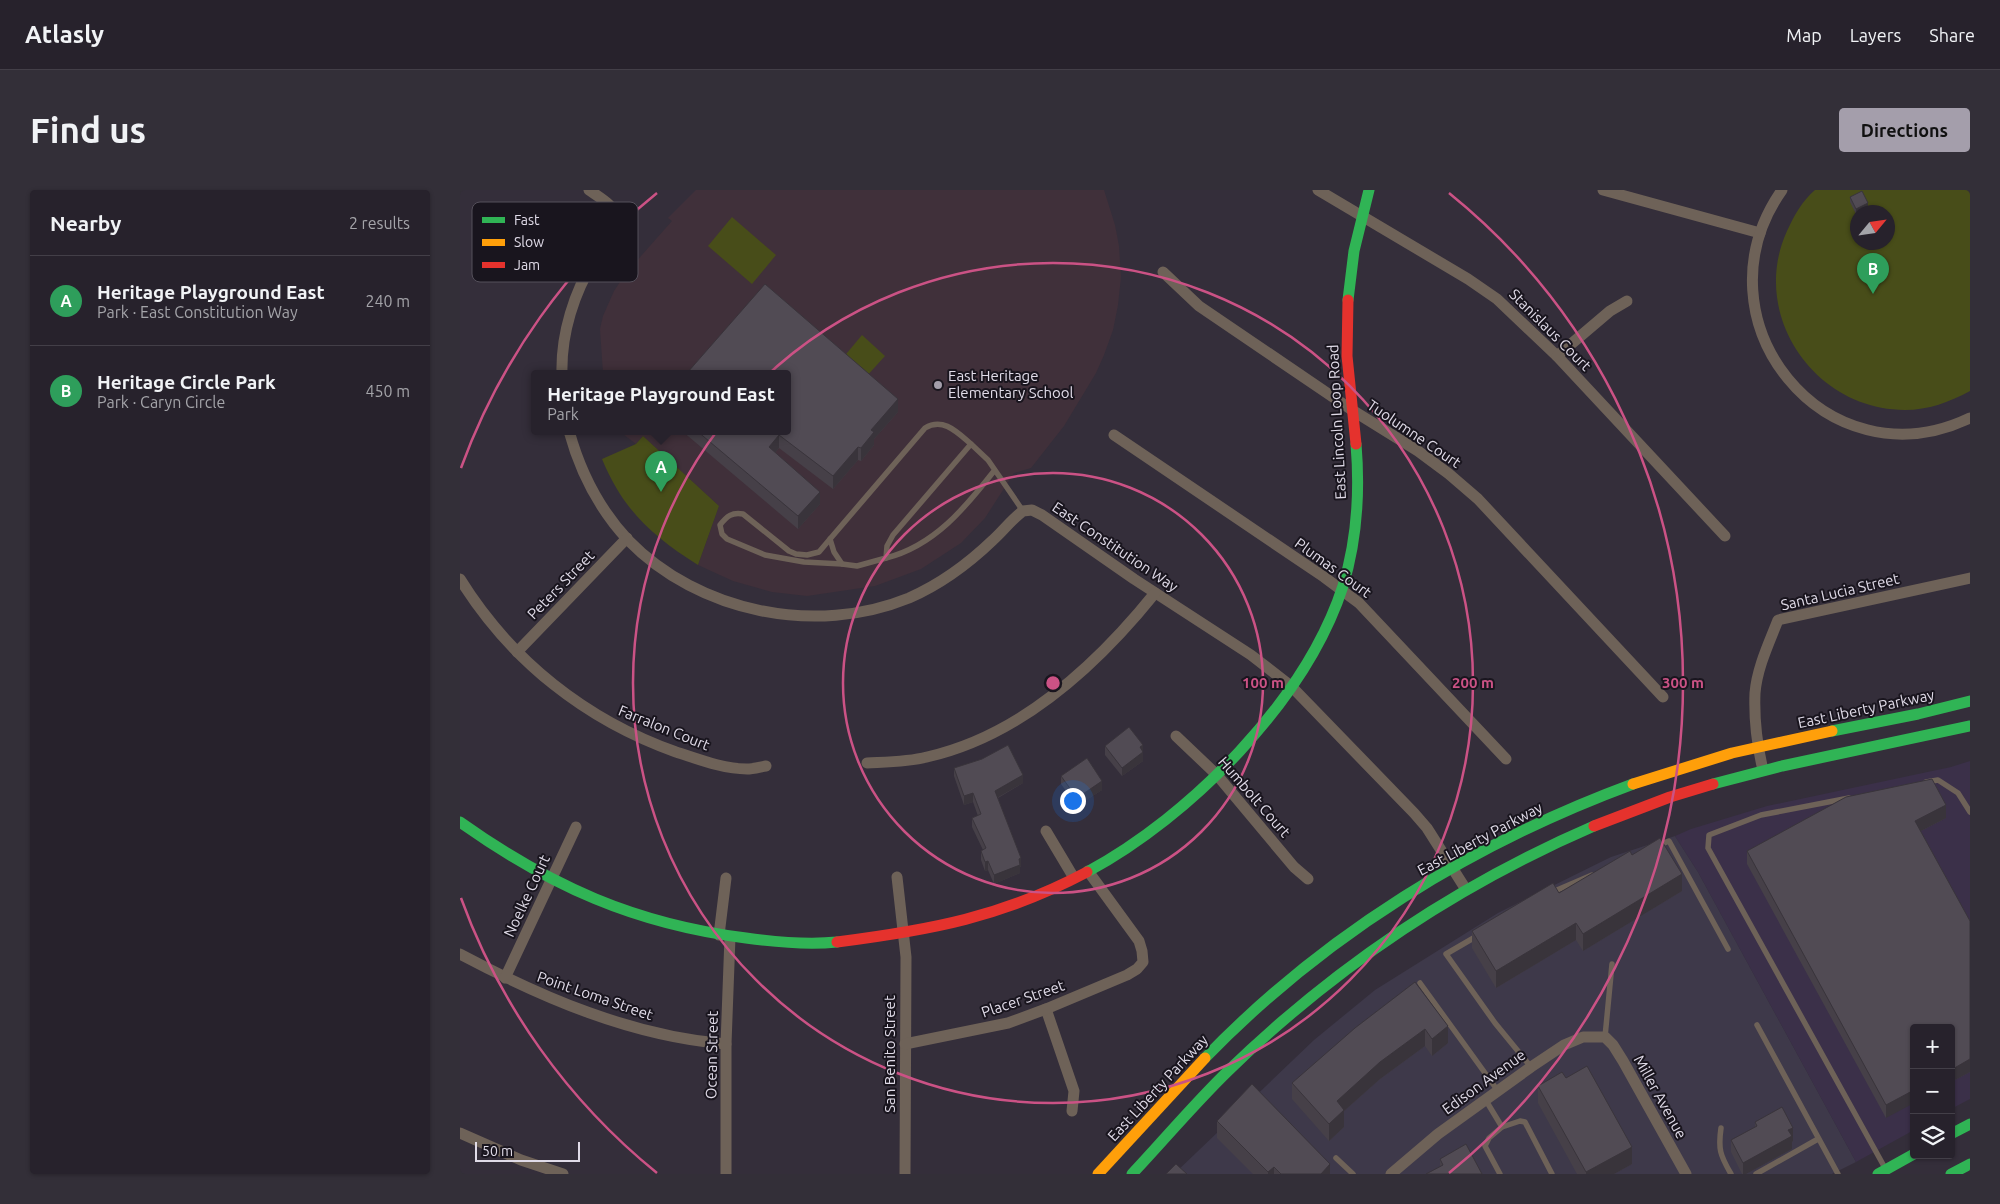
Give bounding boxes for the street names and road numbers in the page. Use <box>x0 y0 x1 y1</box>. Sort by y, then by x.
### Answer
street label: Stanislaus Court <box>1506 285 1595 374</box>
street label: East Lincoln Loop Road <box>1324 344 1349 500</box>
street label: Tuolumne Court <box>1364 396 1464 471</box>
street label: East Constitution Way <box>1049 498 1181 595</box>
street label: Plumas Court <box>1292 534 1375 601</box>
street label: Peters Street <box>524 547 598 622</box>
street label: Santa Lucia Street <box>1779 570 1901 613</box>
street label: East Liberty Parkway <box>1796 686 1936 731</box>
street label: Farralon Court <box>616 702 712 754</box>
street label: Humbolt Court <box>1215 753 1294 840</box>
street label: East Liberty Parkway <box>1414 798 1545 879</box>
street label: Noelke Court <box>500 852 553 940</box>
street label: Point Loma Street <box>535 968 655 1023</box>
street label: Placer Street <box>979 976 1067 1021</box>
street label: San Benito Street <box>881 995 898 1113</box>
street label: Ocean Street <box>702 1011 721 1099</box>
street label: East Liberty Parkway <box>1104 1031 1211 1144</box>
street label: Edison Avenue <box>1439 1046 1529 1117</box>
street label: Miller Avenue <box>1631 1052 1690 1141</box>

